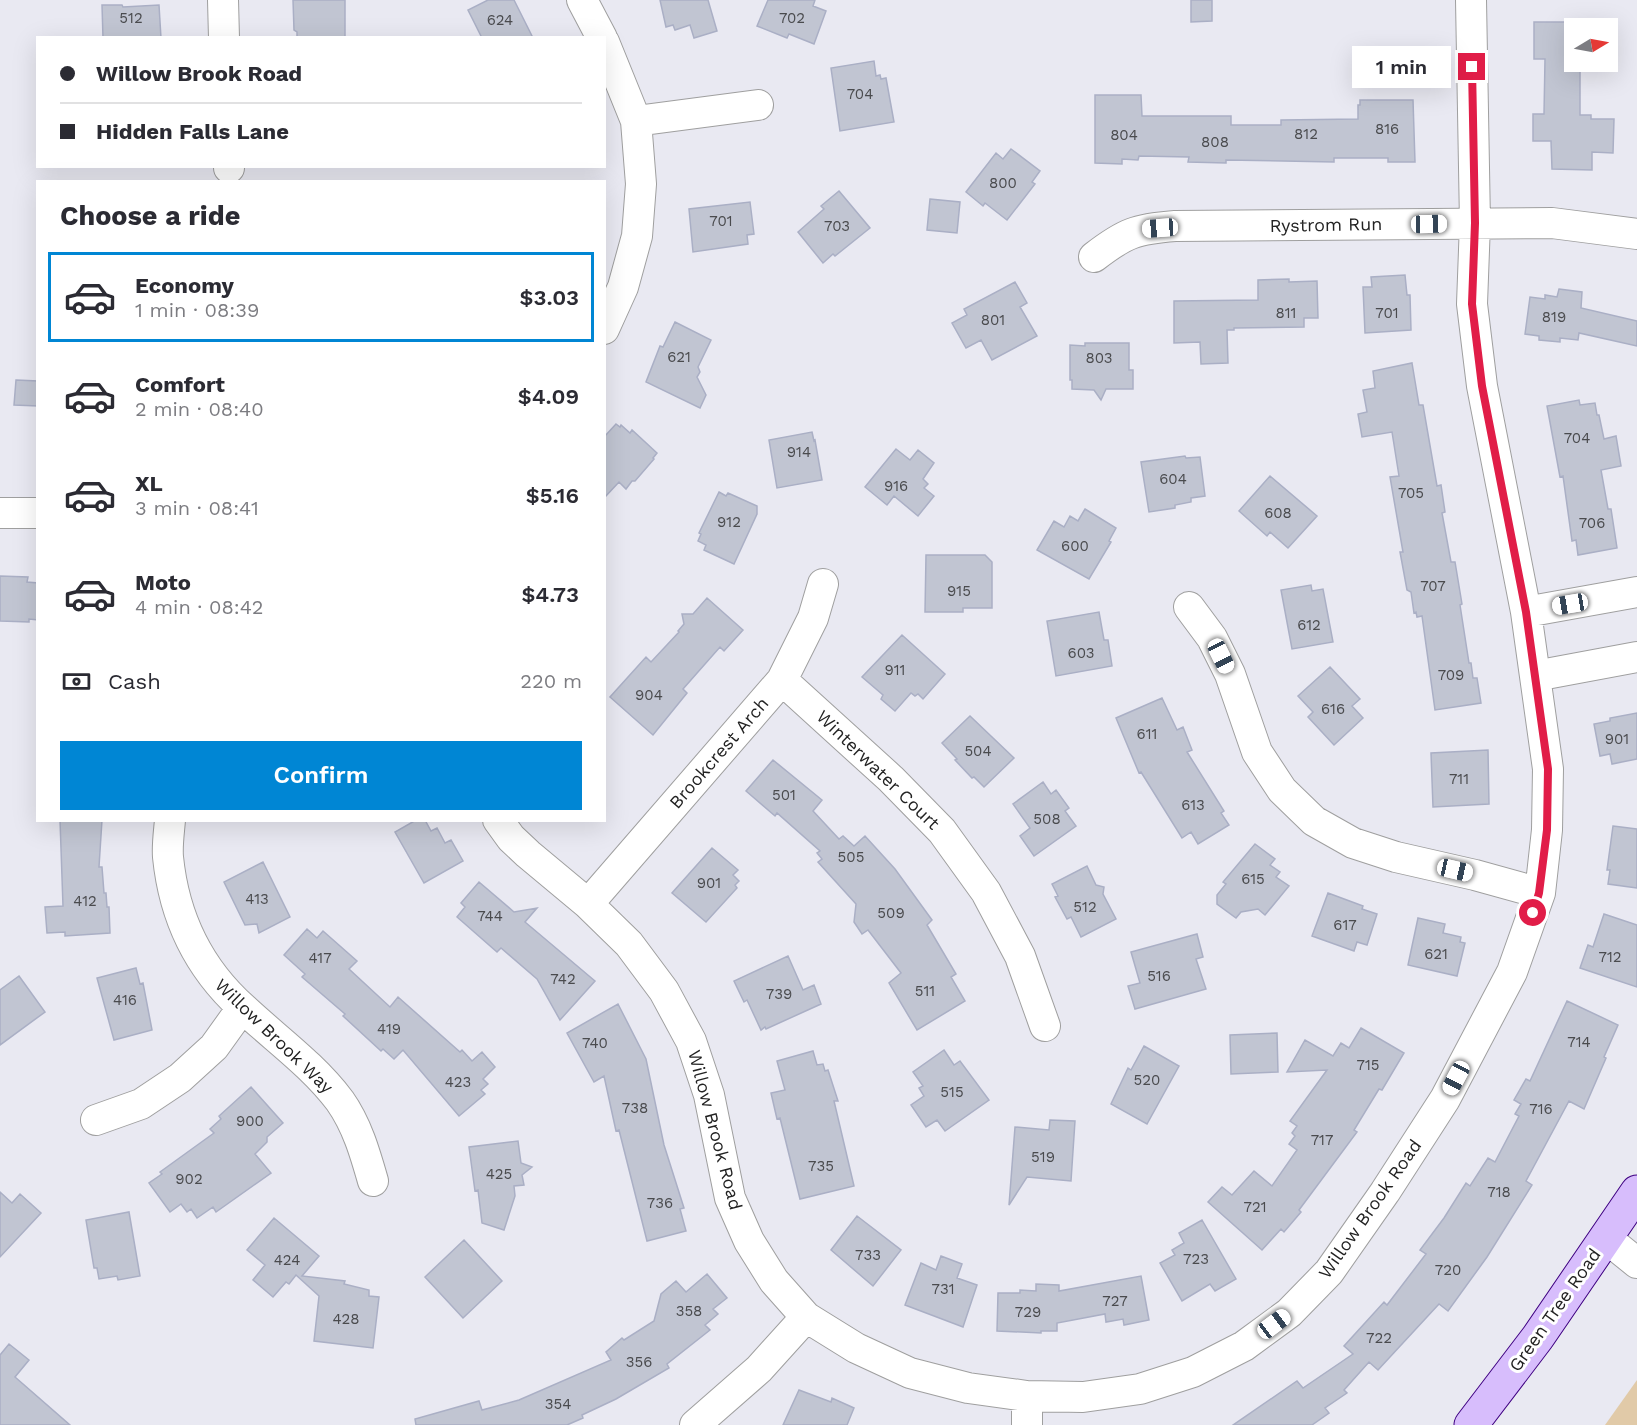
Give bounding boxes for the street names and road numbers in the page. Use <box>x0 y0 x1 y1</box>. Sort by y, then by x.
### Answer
street label: Rystrom Run <box>1270 213 1382 236</box>
street label: Brookcrest Arch <box>665 693 773 813</box>
street label: Winterwater Court <box>813 706 944 834</box>
street label: Willow Brook Way <box>211 974 338 1098</box>
street label: Willow Brook Road <box>684 1048 747 1212</box>
street label: Willow Brook Road <box>1314 1135 1425 1282</box>
street label: Green Tree Road <box>1504 1244 1605 1375</box>

